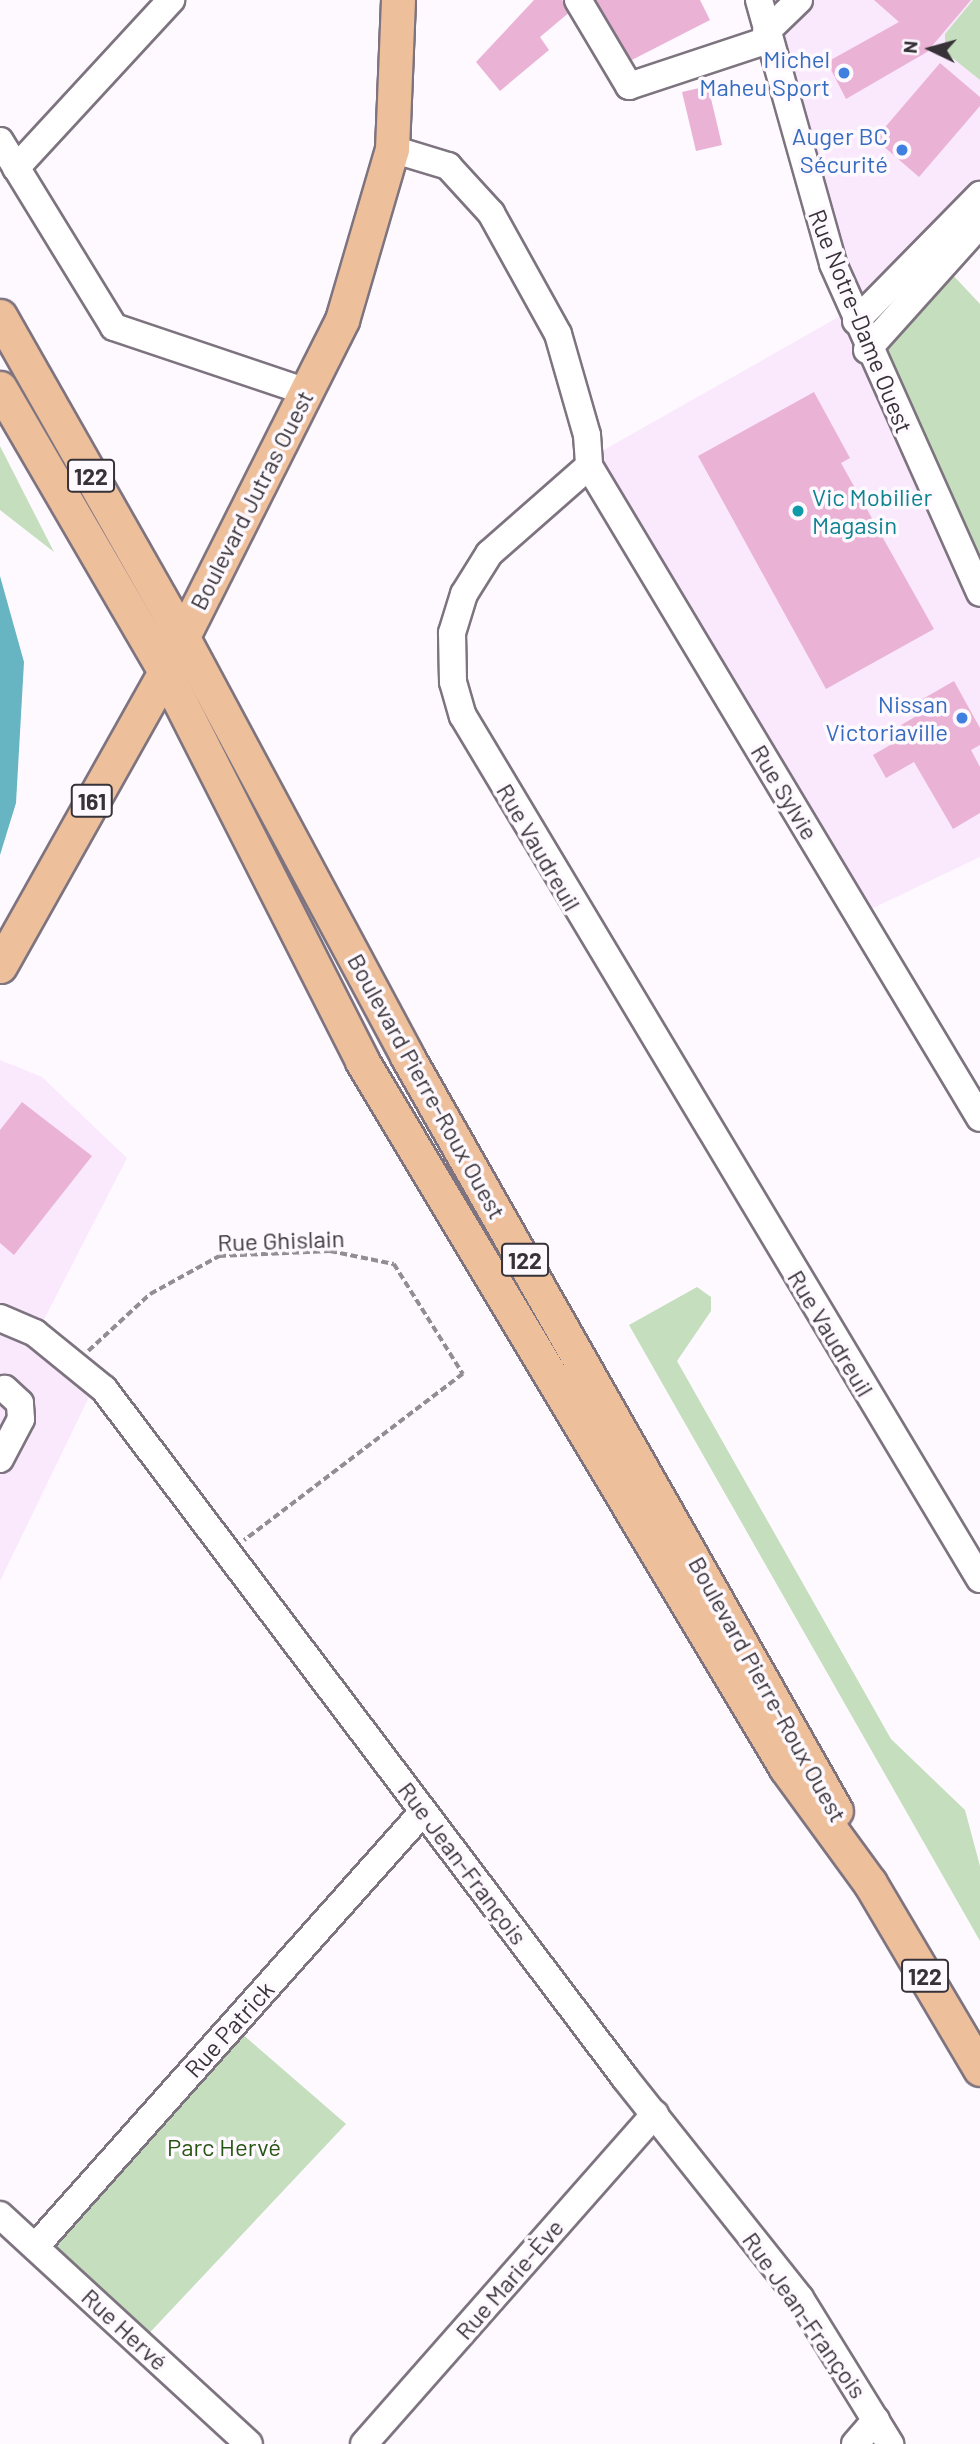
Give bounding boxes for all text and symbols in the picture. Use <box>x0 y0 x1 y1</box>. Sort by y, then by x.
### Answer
north arrow <box>896 14 966 84</box>
text: N <box>898 40 922 54</box>
place label: Michel Maheu Sport <box>699 45 830 101</box>
marker: Michel Maheu Sport <box>836 65 852 81</box>
place label: Auger BC Sécurité <box>792 122 888 178</box>
marker: Auger BC Sécurité <box>894 142 910 158</box>
street label: Rue Notre-Dame Ouest <box>803 205 919 437</box>
street label: Boulevard Jutras Ouest <box>183 386 319 614</box>
road number: 122 <box>66 456 116 496</box>
place label: Vic Mobilier Magasin <box>812 483 932 539</box>
marker: Vic Mobilier Magasin <box>790 503 806 519</box>
place label: Nissan Victoriaville <box>825 690 948 746</box>
marker: Nissan Victoriaville <box>954 710 970 726</box>
street label: Rue Sylvie <box>745 739 825 845</box>
street label: Rue Vaudreuil <box>491 778 587 916</box>
road number: 161 <box>69 782 115 820</box>
street label: Boulevard Pierre-Roux Ouest <box>342 948 512 1224</box>
street label: Rue Ghislain <box>217 1223 345 1257</box>
road number: 122 <box>500 1240 550 1280</box>
street label: Rue Vaudreuil <box>782 1265 880 1401</box>
street label: Boulevard Pierre-Roux Ouest <box>683 1551 853 1827</box>
street label: Rue Jean-François <box>392 1776 534 1950</box>
road number: 122 <box>900 1956 950 1996</box>
street label: Rue Patrick <box>178 1975 280 2083</box>
park label: Parc Hervé <box>167 2133 281 2161</box>
street label: Rue Marie-Ève <box>449 2213 569 2345</box>
street label: Rue Jean-François <box>737 2226 873 2404</box>
street label: Rue Hervé <box>76 2282 174 2376</box>

